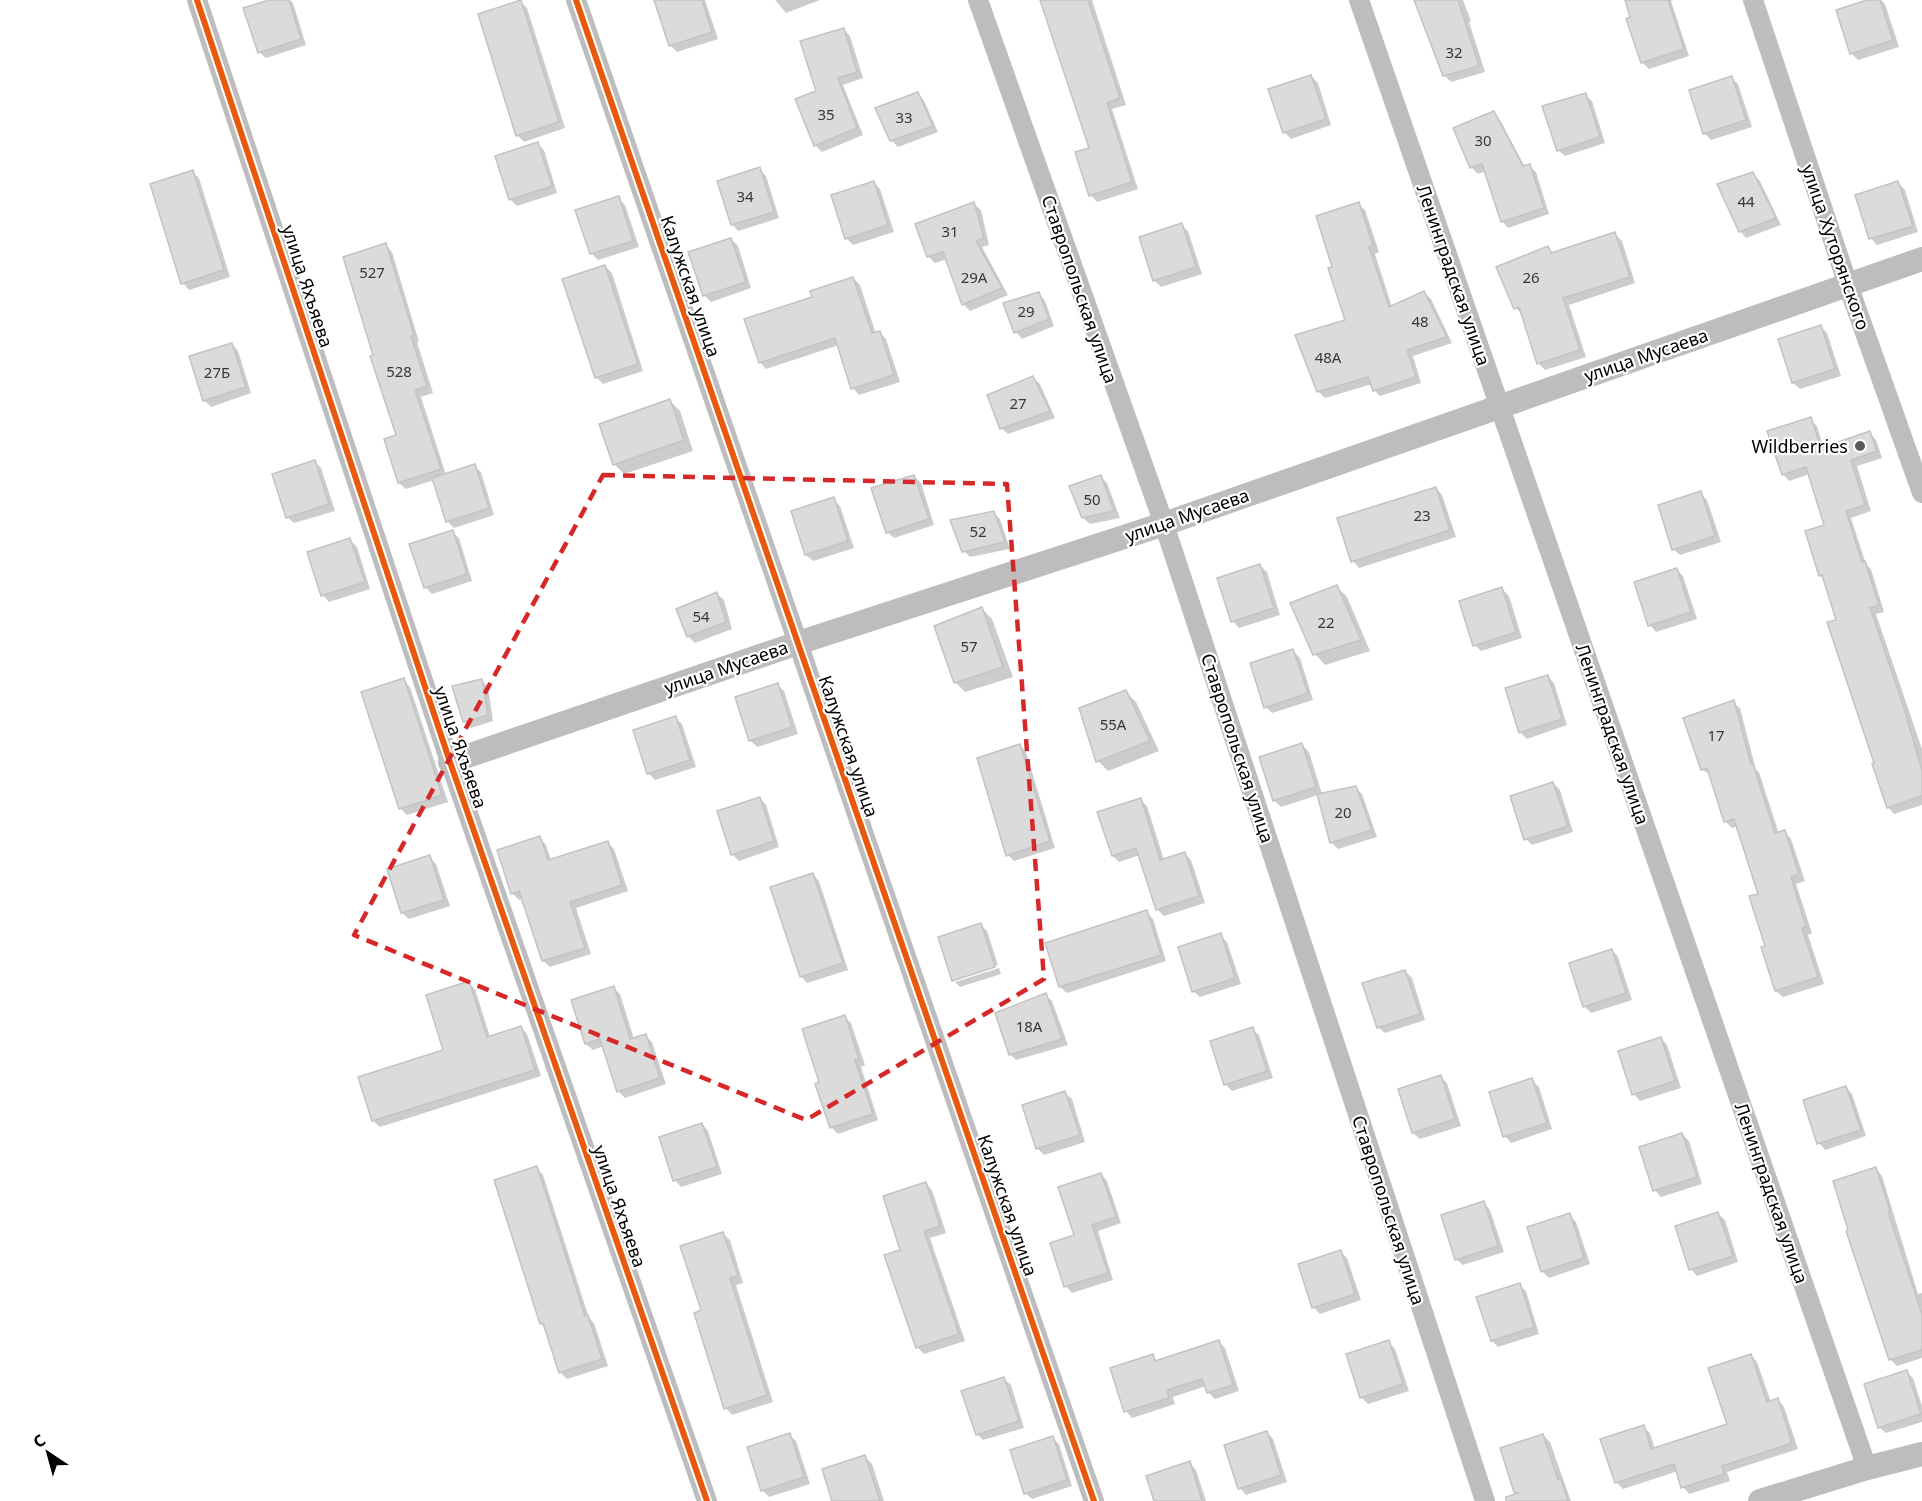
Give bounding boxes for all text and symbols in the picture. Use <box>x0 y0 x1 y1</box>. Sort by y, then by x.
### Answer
house number: 32 <box>1445 42 1463 62</box>
house number: 35 <box>817 104 835 124</box>
house number: 33 <box>895 107 913 127</box>
house number: 30 <box>1474 130 1492 150</box>
street label: улица Хуторянского <box>1796 161 1876 333</box>
street label: Ленинградская улица <box>1412 181 1496 369</box>
house number: 34 <box>736 186 754 206</box>
house number: 44 <box>1737 191 1755 211</box>
street label: Ставропольская улица <box>1036 192 1124 386</box>
street label: Калужская улица <box>656 212 726 360</box>
house number: 31 <box>941 221 959 241</box>
street label: улица Яхъяева <box>277 222 339 350</box>
house number: 527 <box>359 262 385 282</box>
house number: 29А <box>961 267 988 287</box>
house number: 26 <box>1522 267 1540 287</box>
house number: 29 <box>1017 301 1035 321</box>
house number: 48 <box>1411 311 1429 331</box>
street label: улица Мусаева <box>1581 323 1711 387</box>
house number: 48А <box>1315 347 1342 367</box>
house number: 528 <box>386 361 412 381</box>
house number: 27Б <box>204 362 230 382</box>
house number: 27 <box>1009 393 1027 413</box>
place label: Wildberries <box>1751 434 1848 458</box>
marker: Wildberries <box>1853 439 1867 453</box>
street label: улица Мусаева <box>1122 483 1252 547</box>
house number: 50 <box>1083 489 1101 509</box>
house number: 23 <box>1413 505 1431 525</box>
house number: 52 <box>969 521 987 541</box>
house number: 54 <box>692 606 710 626</box>
house number: 22 <box>1317 612 1335 632</box>
street label: улица Мусаева <box>661 635 791 699</box>
house number: 57 <box>960 636 978 656</box>
street label: Ленинградская улица <box>1571 640 1655 828</box>
street label: Ставропольская улица <box>1196 650 1280 846</box>
street label: Калужская улица <box>814 672 884 820</box>
street label: улица Яхъяева <box>429 683 493 811</box>
house number: 55А <box>1100 714 1127 734</box>
house number: 17 <box>1707 725 1725 745</box>
house number: 20 <box>1334 802 1352 822</box>
house number: 18А <box>1016 1016 1043 1036</box>
street label: Ленинградская улица <box>1730 1099 1814 1287</box>
street label: Ставропольская улица <box>1347 1112 1431 1308</box>
street label: Калужская улица <box>973 1131 1043 1279</box>
street label: улица Яхъяева <box>588 1142 652 1270</box>
north arrow <box>18 1423 78 1483</box>
text: С <box>29 1429 50 1453</box>

